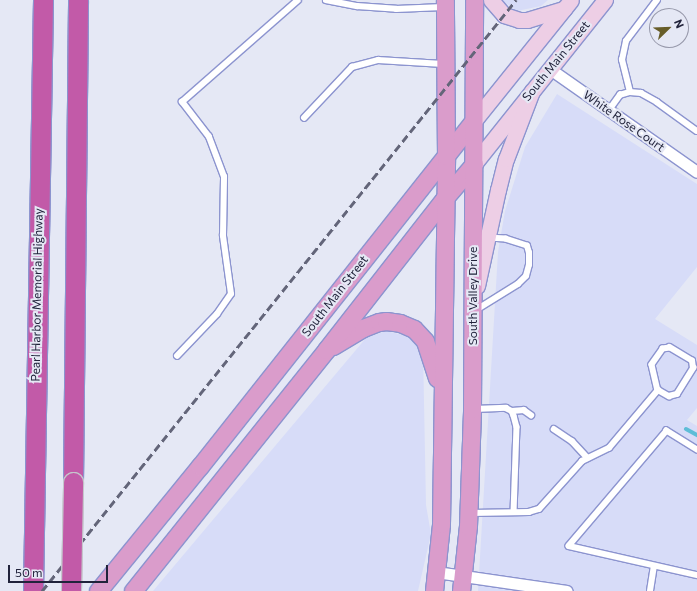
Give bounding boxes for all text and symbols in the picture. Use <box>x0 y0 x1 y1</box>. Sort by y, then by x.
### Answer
north arrow <box>649 8 689 48</box>
text: N <box>672 17 687 30</box>
street label: South Main Street <box>519 18 593 104</box>
street label: White Rose Court <box>580 87 668 155</box>
street label: Pearl Harbor Memorial Highway <box>28 208 46 382</box>
street label: South Valley Drive <box>466 247 480 345</box>
street label: South Main Street <box>299 253 371 339</box>
scale bar <box>10 557 110 583</box>
text: 50 m <box>15 565 43 579</box>

